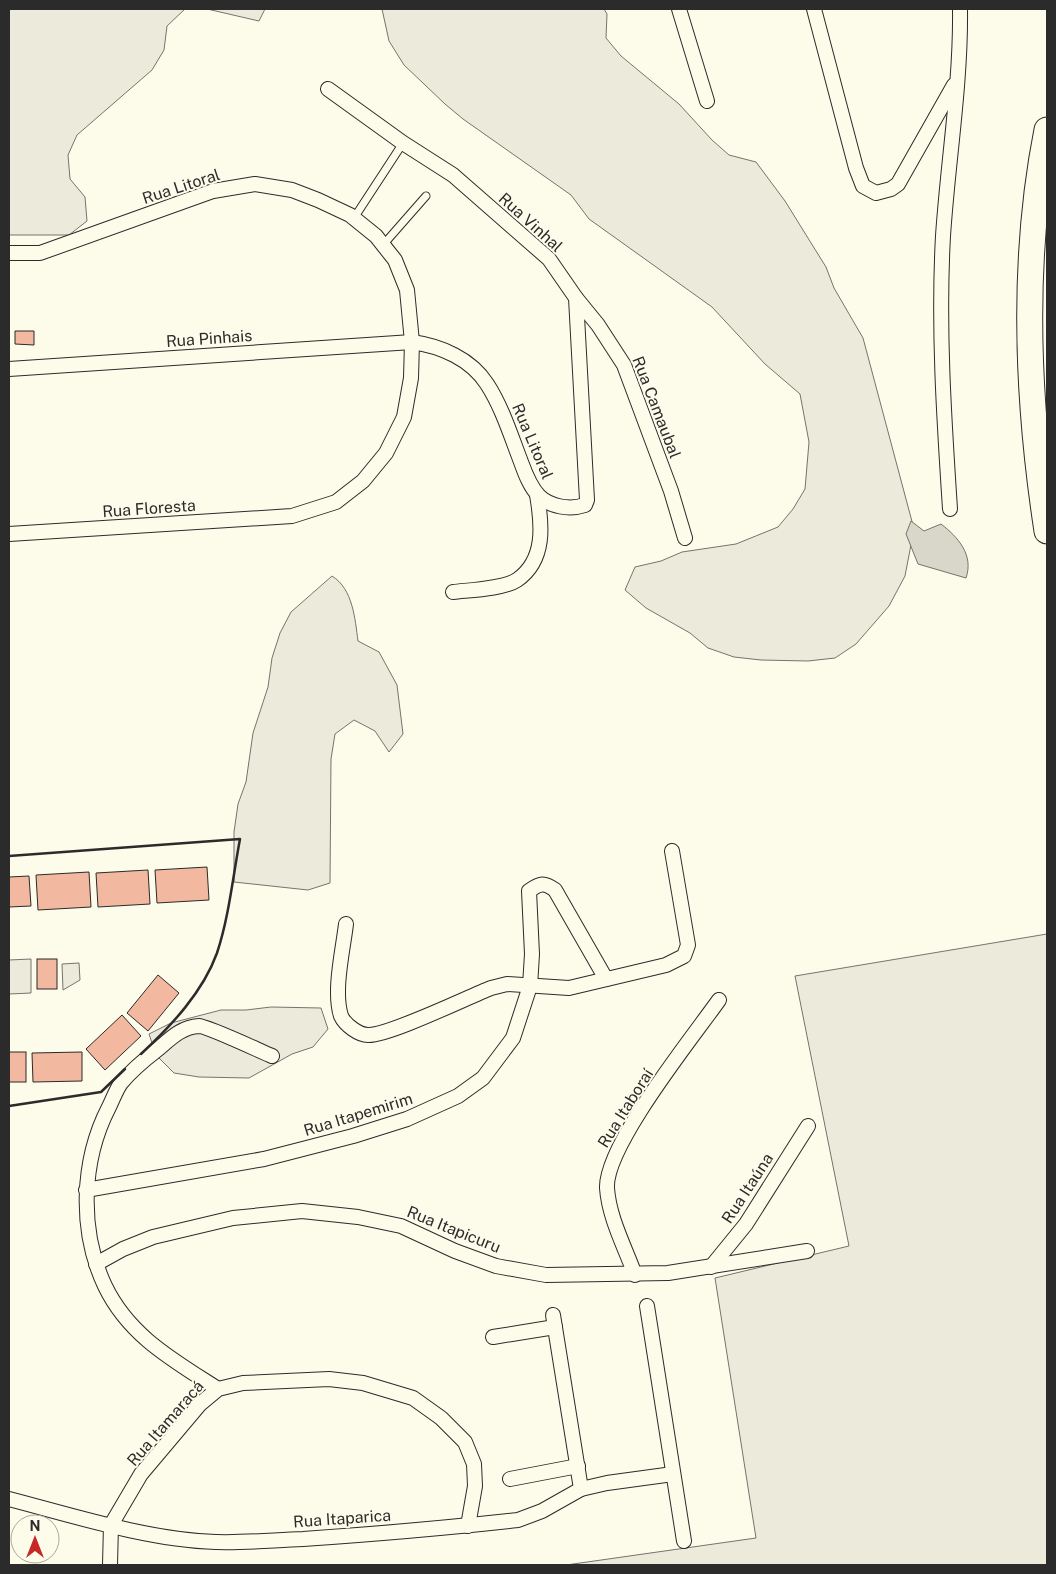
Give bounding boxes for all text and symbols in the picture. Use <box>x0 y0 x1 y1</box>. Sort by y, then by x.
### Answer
street label: Rua Litoral <box>140 165 223 208</box>
street label: Rua Vinhal <box>495 189 567 256</box>
street label: Rua Pinhais <box>165 326 253 351</box>
street label: Rua Camaubal <box>628 354 685 461</box>
street label: Rua Litoral <box>508 400 557 482</box>
street label: Rua Floresta <box>102 496 196 521</box>
street label: Rua Itaboraí <box>594 1064 658 1151</box>
street label: Rua Itapemirim <box>301 1089 415 1140</box>
street label: Rua Itaúna <box>718 1150 777 1227</box>
street label: Rua Itapicuru <box>404 1202 503 1257</box>
street label: Rua Itamaracá <box>123 1377 208 1470</box>
street label: Rua Itaparica <box>292 1506 392 1531</box>
north arrow <box>10 1514 60 1564</box>
text: N <box>30 1518 40 1534</box>

